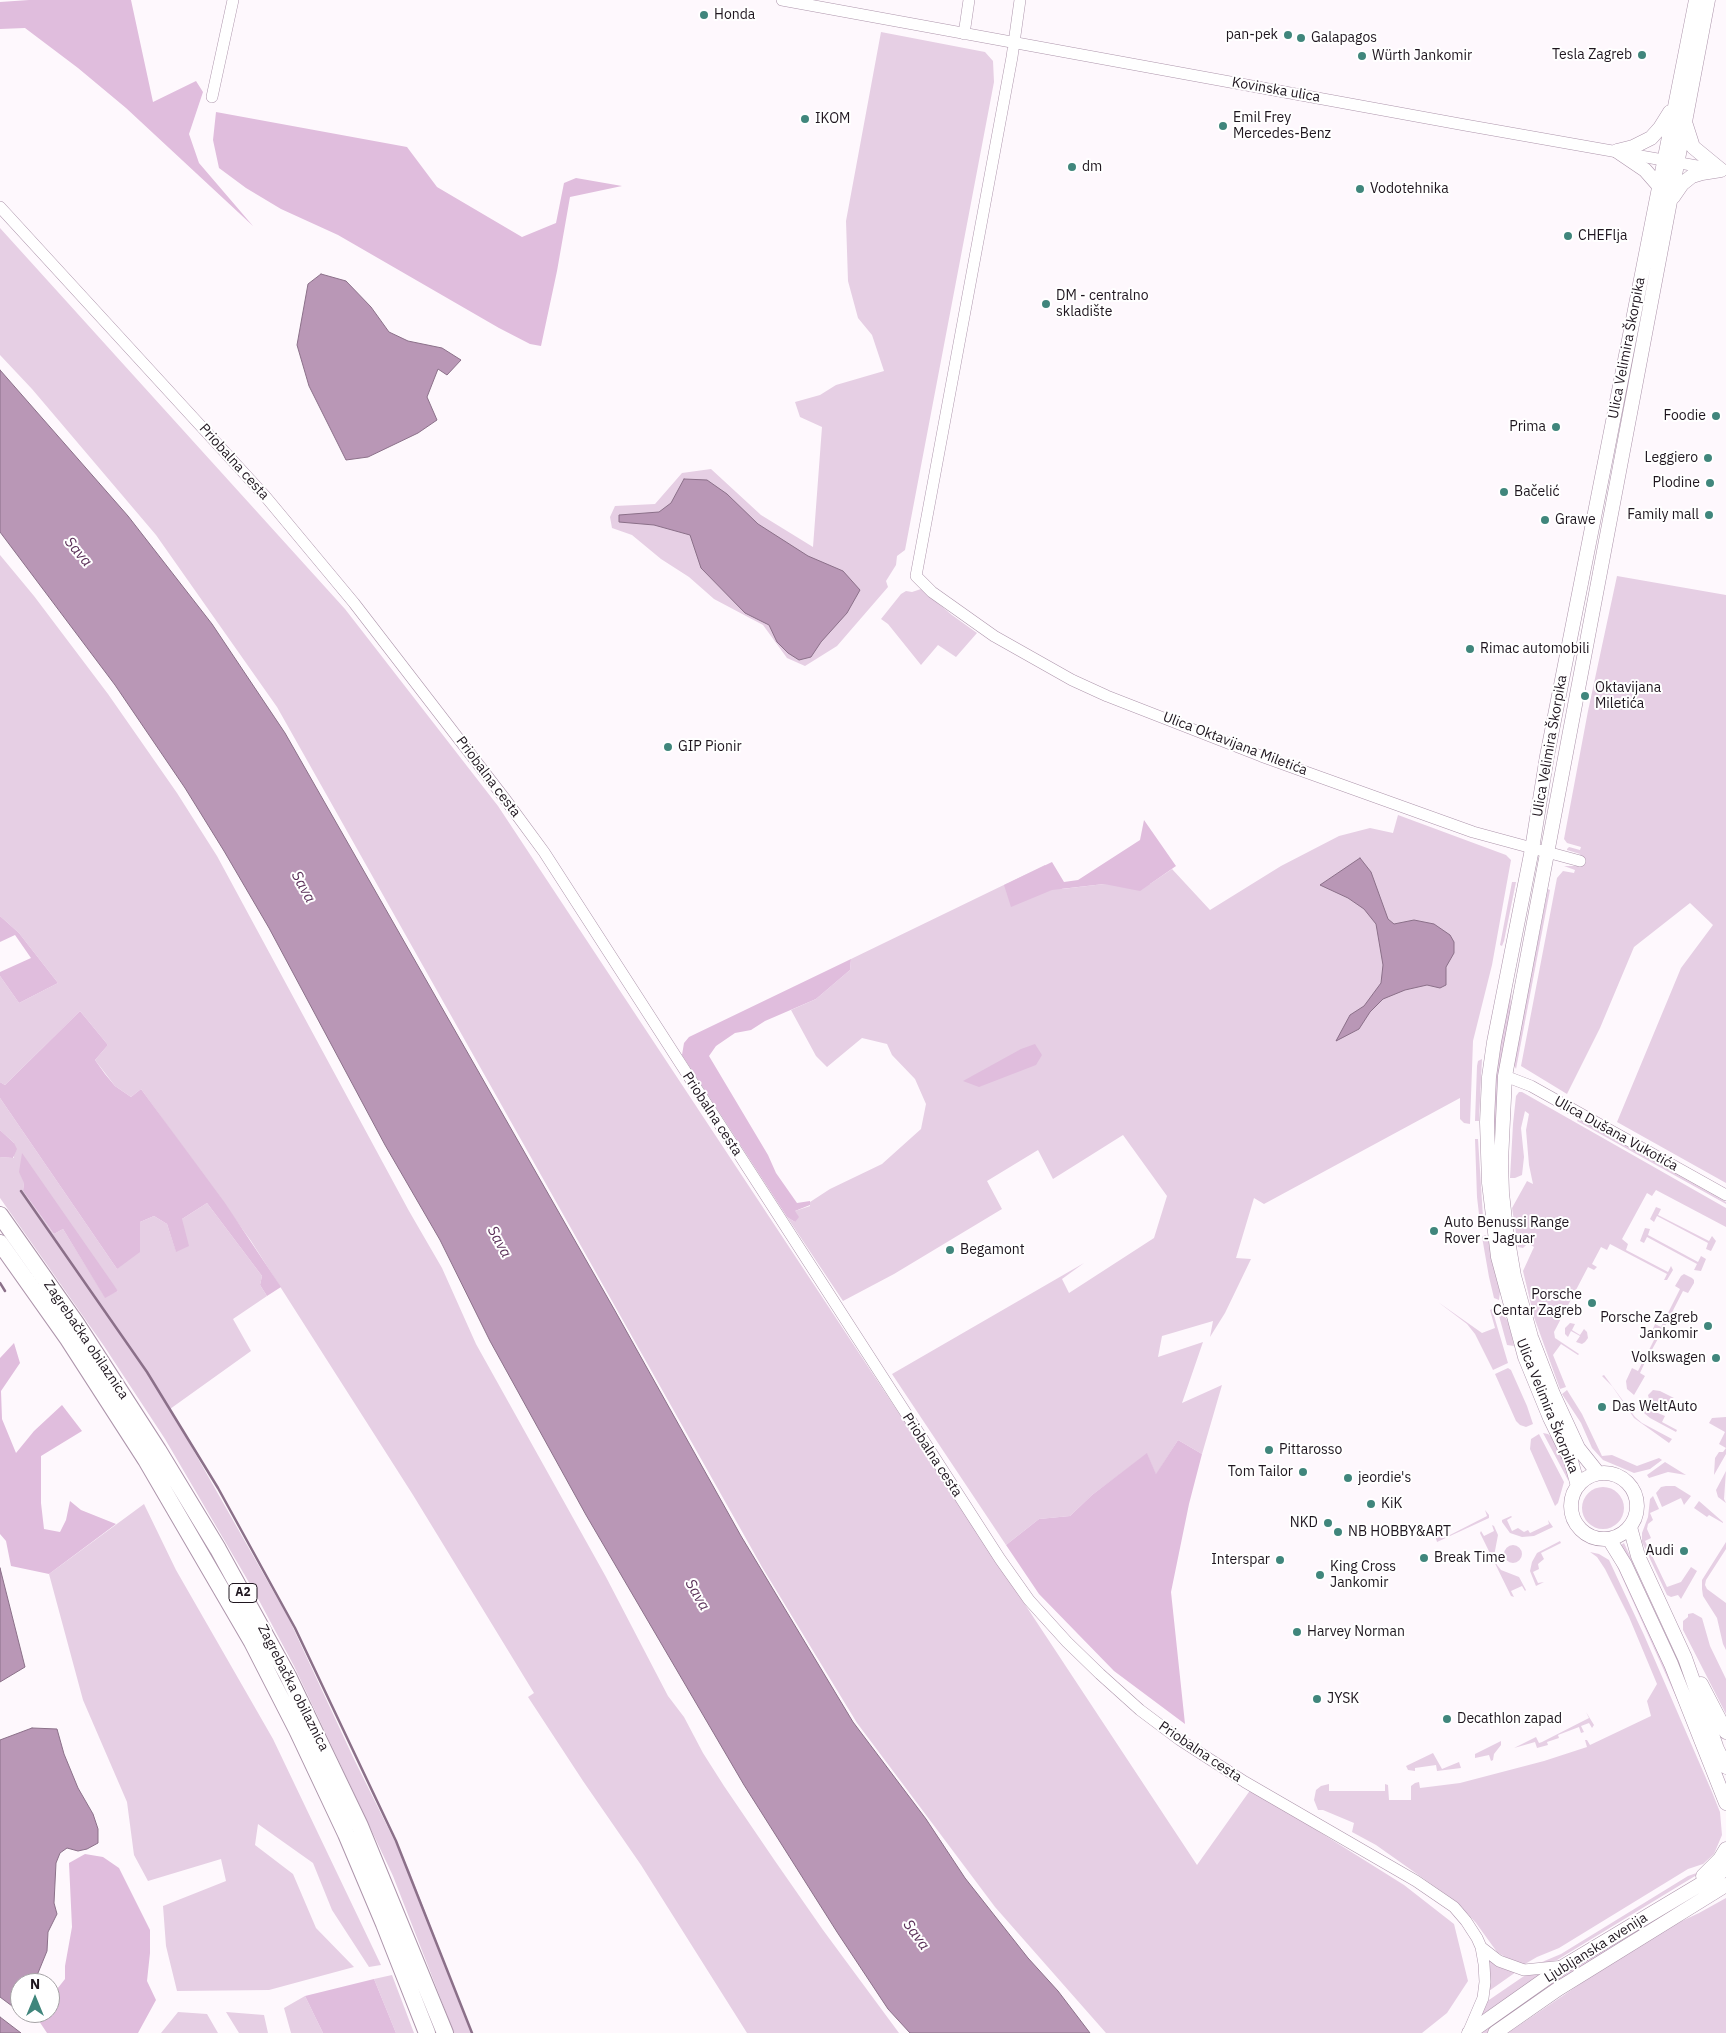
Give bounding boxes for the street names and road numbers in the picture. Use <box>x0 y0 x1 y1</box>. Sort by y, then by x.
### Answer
street label: Kovinska ulica <box>1231 74 1321 106</box>
street label: Ulica Velimira Škorpika <box>1605 276 1649 420</box>
street label: Priobalna cesta <box>195 420 273 504</box>
street label: Ulica Velimira Škorpika <box>1529 674 1571 818</box>
street label: Ulica Oktavijana Miletića <box>1160 709 1310 779</box>
street label: Priobalna cesta <box>452 733 524 821</box>
street label: Priobalna cesta <box>679 1069 745 1159</box>
street label: Ulica Dušana Vukotića <box>1551 1093 1681 1175</box>
street label: Zagrebačka obilaznica <box>40 1277 132 1403</box>
street label: Ulica Velimira Škorpika <box>1512 1336 1582 1476</box>
street label: Priobalna cesta <box>899 1410 965 1500</box>
road number: A2 <box>229 1584 257 1602</box>
street label: Zagrebačka obilaznica <box>254 1622 332 1754</box>
street label: Priobalna cesta <box>1155 1718 1245 1786</box>
street label: Ljubljanska avenija <box>1541 1909 1651 1987</box>

